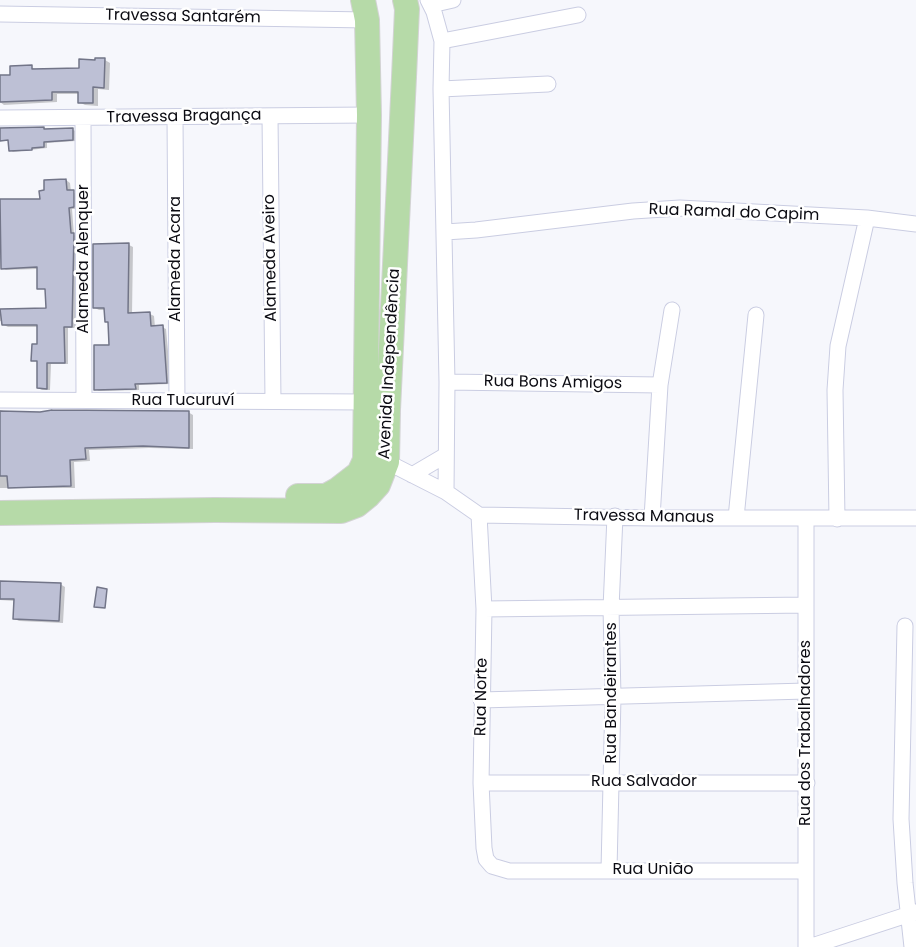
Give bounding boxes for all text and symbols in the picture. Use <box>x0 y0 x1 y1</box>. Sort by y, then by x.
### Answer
street label: Travessa Santarém <box>105 6 261 28</box>
street label: Travessa Bragança <box>106 106 262 128</box>
street label: Alameda Alenquer <box>74 184 94 334</box>
street label: Alameda Aveiro <box>260 194 282 322</box>
street label: Alameda Acara <box>166 196 186 322</box>
street label: Rua Ramal do Capim <box>648 200 820 226</box>
street label: Avenida Independência <box>375 268 405 460</box>
street label: Rua Bons Amigos <box>484 372 622 394</box>
street label: Rua Tucuruví <box>131 391 235 411</box>
street label: Travessa Manaus <box>574 506 714 528</box>
street label: Rua Bandeirantes <box>602 622 622 764</box>
street label: Rua dos Trabalhadores <box>796 640 816 826</box>
street label: Rua Norte <box>472 658 492 736</box>
street label: Rua Salvador <box>591 772 697 792</box>
street label: Rua União <box>612 860 694 880</box>

